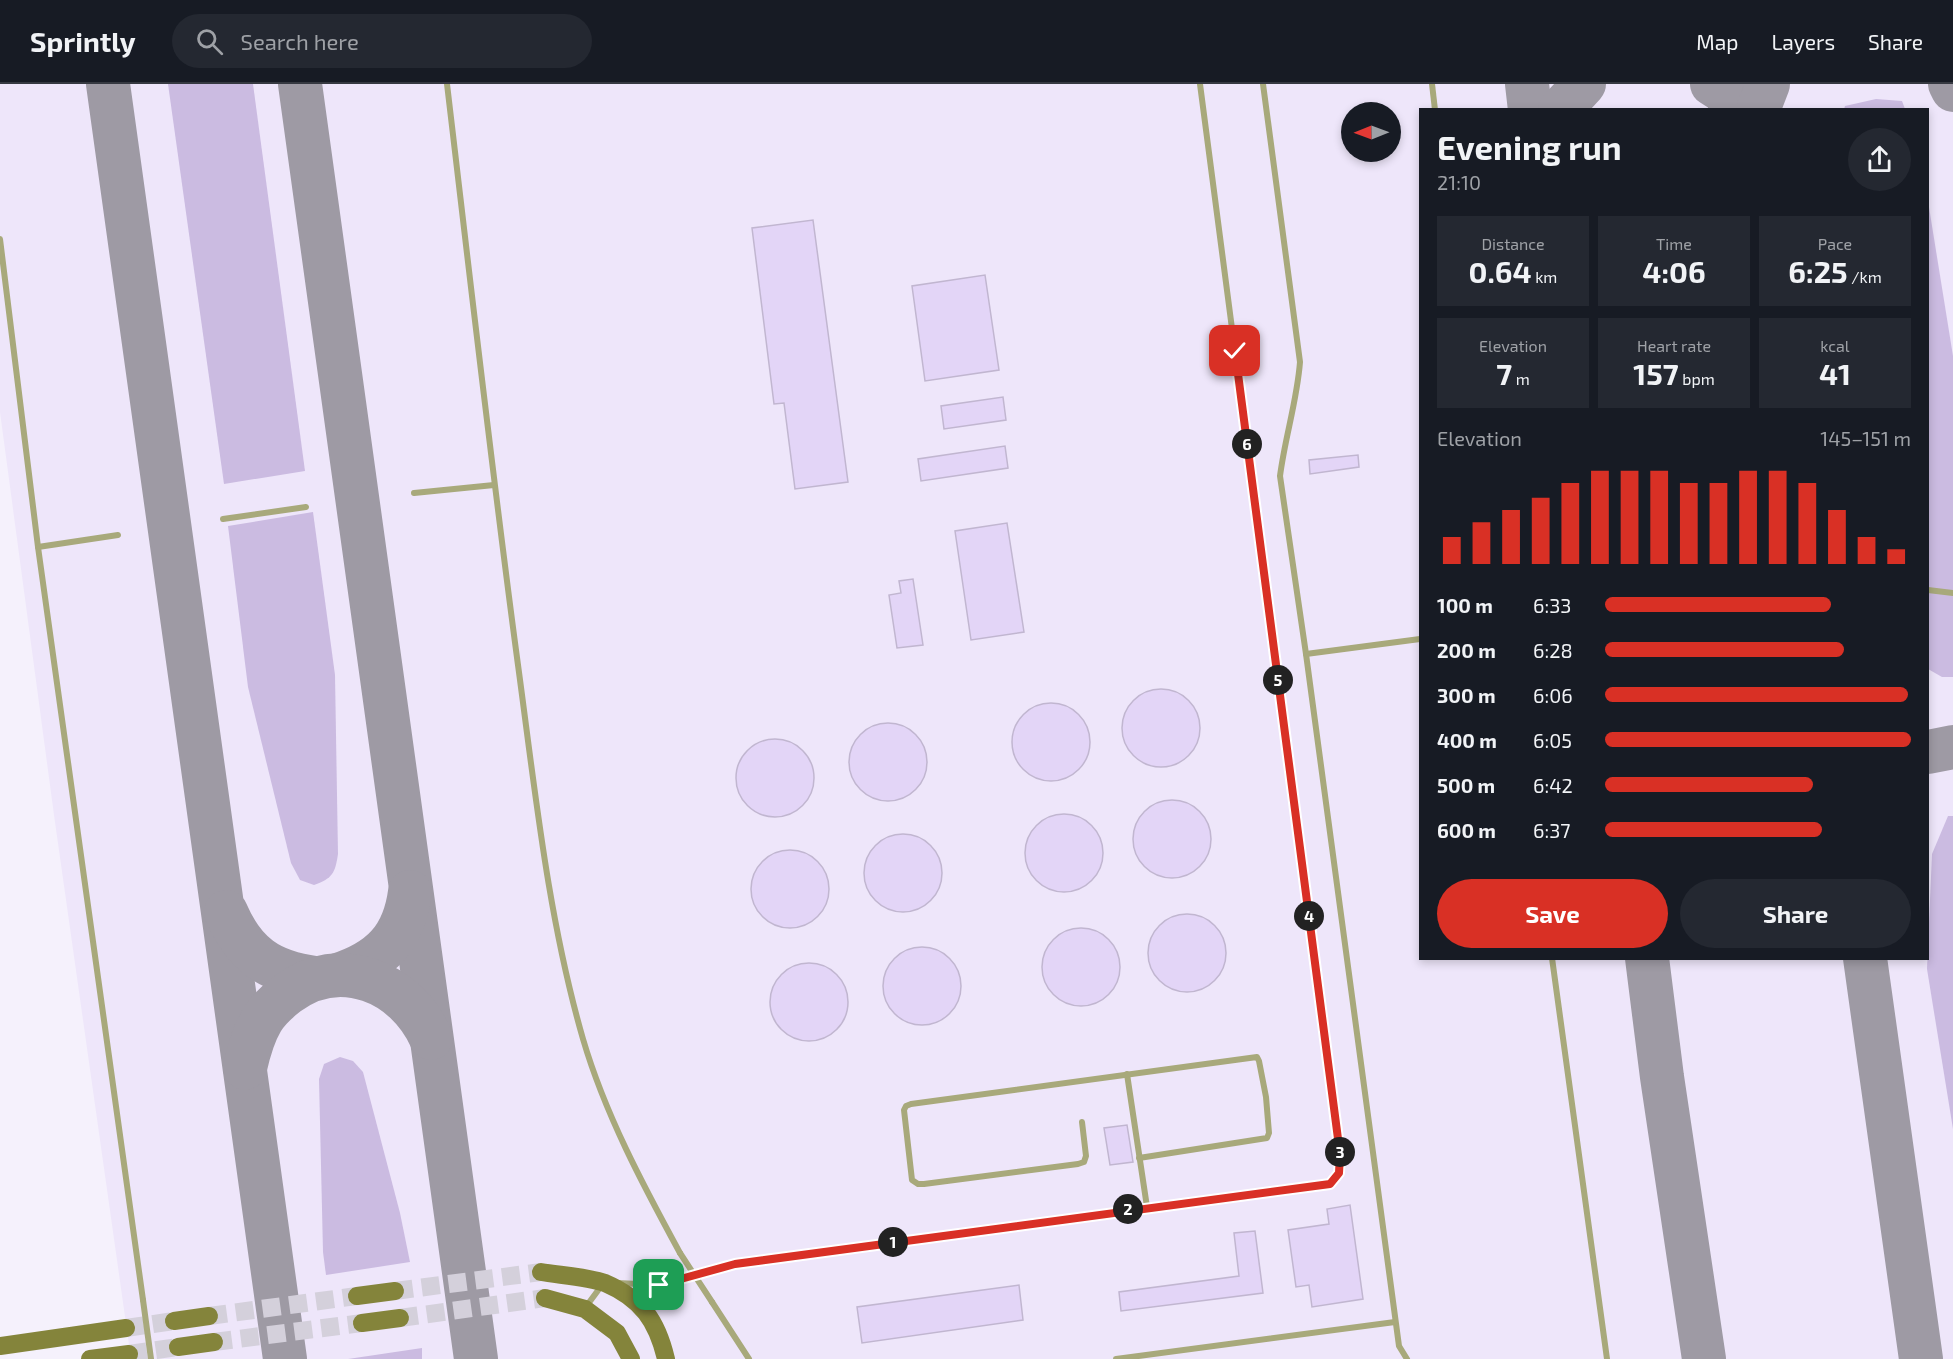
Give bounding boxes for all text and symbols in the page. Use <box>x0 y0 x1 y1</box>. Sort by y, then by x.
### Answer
search box <box>172 14 592 68</box>
text: Sprintly <box>30 24 136 58</box>
icon: search <box>193 25 226 58</box>
text: Search here <box>241 28 359 54</box>
text: Map <box>1696 29 1738 54</box>
text: Layers <box>1771 29 1835 54</box>
text: Share <box>1868 29 1923 54</box>
north arrow <box>1341 102 1401 162</box>
map controls <box>1341 102 1401 162</box>
text: Evening run <box>1437 127 1622 167</box>
button: share <box>1848 128 1911 191</box>
text: 21:10 <box>1437 170 1481 194</box>
text: Distance <box>1481 234 1545 253</box>
text: Time <box>1656 234 1692 253</box>
text: Pace <box>1818 234 1852 253</box>
text: 0.64 <box>1469 253 1532 289</box>
text: 4:06 <box>1642 253 1706 289</box>
text: 6:25 <box>1788 253 1848 289</box>
text: km <box>1532 267 1557 286</box>
text: /km <box>1848 267 1882 286</box>
pin <box>1209 325 1260 376</box>
icon: check <box>1218 334 1251 367</box>
text: Elevation <box>1479 336 1547 355</box>
text: Heart rate <box>1637 336 1711 355</box>
text: kcal <box>1820 336 1850 355</box>
text: 7 <box>1496 355 1512 391</box>
text: 157 <box>1633 355 1679 391</box>
text: 41 <box>1819 355 1851 391</box>
text: m <box>1512 369 1530 388</box>
text: bpm <box>1679 369 1715 388</box>
text: Elevation <box>1437 426 1522 450</box>
text: 145–151 m <box>1820 426 1911 450</box>
pin: 6 <box>1232 429 1262 459</box>
text: 6 <box>1242 434 1252 453</box>
text: 100 m <box>1437 593 1493 617</box>
text: 6:33 <box>1533 593 1571 617</box>
text: 200 m <box>1437 638 1496 662</box>
text: 6:28 <box>1533 638 1573 662</box>
pin: 5 <box>1263 665 1293 695</box>
text: 5 <box>1274 670 1282 689</box>
text: 300 m <box>1437 683 1496 707</box>
text: 6:06 <box>1533 683 1573 707</box>
text: 400 m <box>1437 728 1497 752</box>
text: 6:05 <box>1533 728 1572 752</box>
text: 500 m <box>1437 773 1495 797</box>
text: 6:42 <box>1533 773 1573 797</box>
text: 600 m <box>1437 818 1496 842</box>
text: 6:37 <box>1533 818 1571 842</box>
button: Save <box>1437 879 1668 948</box>
button: Share <box>1680 879 1911 948</box>
pin: 4 <box>1294 901 1324 931</box>
text: 4 <box>1304 906 1314 925</box>
pin: 3 <box>1325 1137 1355 1167</box>
text: 3 <box>1335 1142 1345 1161</box>
pin: 2 <box>1113 1194 1143 1224</box>
text: 2 <box>1123 1199 1133 1218</box>
pin: 1 <box>878 1227 908 1257</box>
text: 1 <box>890 1232 896 1251</box>
pin <box>633 1259 684 1310</box>
icon: arrive <box>642 1268 675 1301</box>

